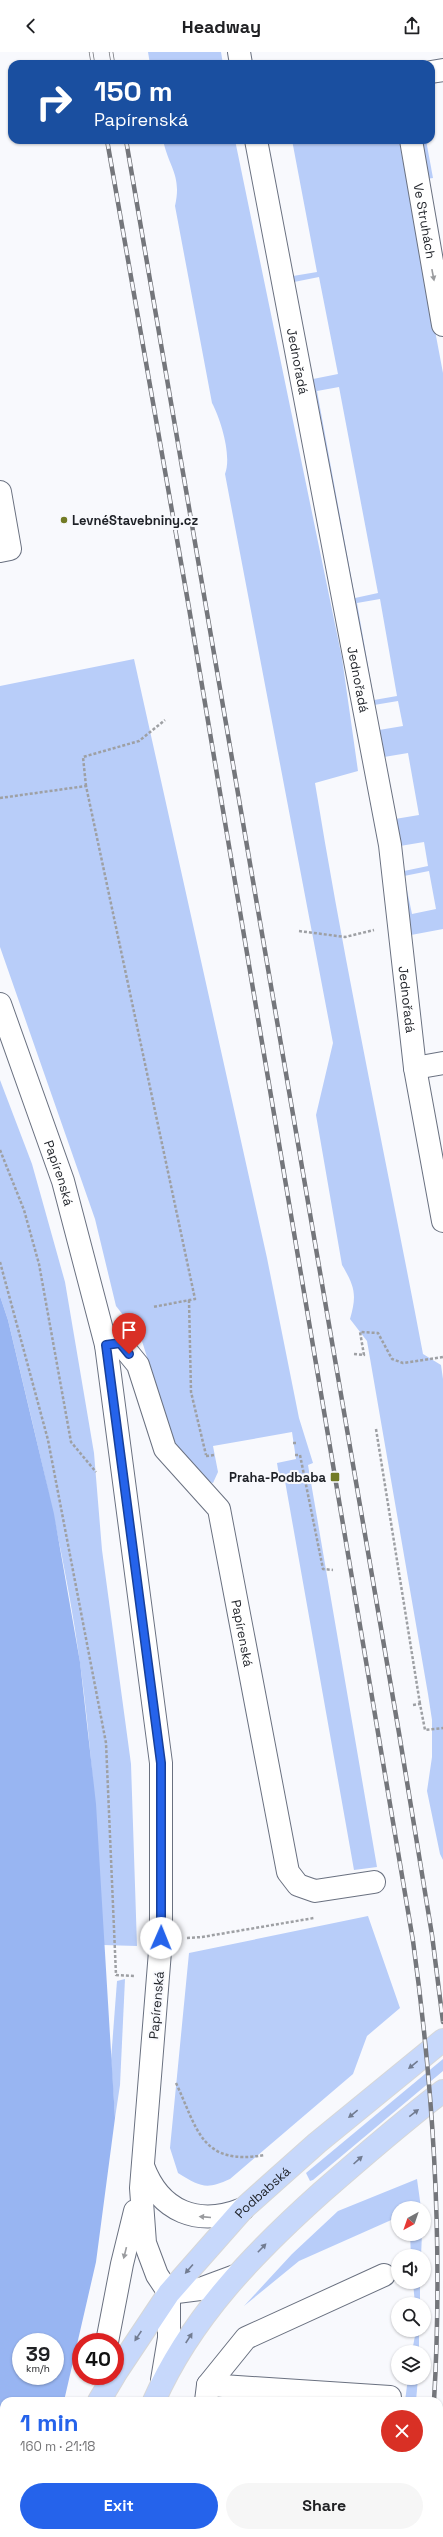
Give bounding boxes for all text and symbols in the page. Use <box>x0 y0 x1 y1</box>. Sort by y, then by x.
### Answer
icon: back <box>20 15 42 37</box>
text: Headway <box>182 15 261 38</box>
icon: share <box>401 15 423 37</box>
text: 150 m <box>94 73 173 109</box>
icon: right <box>28 76 80 128</box>
text: Papírenská <box>94 108 188 131</box>
street label: Ve Struhách <box>410 182 439 260</box>
one-way arrow <box>431 269 437 281</box>
street label: Jednořadá <box>283 326 312 396</box>
place label: LevnéStavebniny.cz <box>72 512 198 529</box>
marker: LevnéStavebniny.cz <box>59 515 69 525</box>
street label: Jednořadá <box>343 645 373 715</box>
street label: Jednořadá <box>395 965 419 1034</box>
street label: Papírenská <box>40 1138 77 1208</box>
pin <box>112 1313 146 1354</box>
icon: arrive <box>118 1319 140 1341</box>
place label: Praha-Podbaba <box>229 1469 326 1486</box>
marker: Praha-Podbaba <box>329 1471 341 1483</box>
street label: Papírenská <box>227 1598 257 1669</box>
position arrow <box>140 1917 182 1959</box>
street label: Papírenská <box>145 1970 168 2040</box>
one-way arrow <box>408 2060 419 2069</box>
one-way arrow <box>347 2109 358 2118</box>
one-way arrow <box>409 2109 420 2117</box>
one-way arrow <box>353 2155 363 2165</box>
street label: Podbabská <box>231 2162 294 2222</box>
north arrow <box>391 2201 431 2241</box>
map controls <box>391 2201 431 2385</box>
one-way arrow <box>199 2213 211 2220</box>
one-way arrow <box>258 2243 267 2253</box>
one-way arrow <box>121 2247 127 2260</box>
button: sound <box>391 2249 431 2289</box>
one-way arrow <box>184 2264 194 2274</box>
button: search <box>391 2297 431 2337</box>
one-way arrow <box>134 2331 142 2341</box>
speed limit sign: 40 <box>72 2333 124 2385</box>
one-way arrow <box>185 2333 193 2343</box>
text: 39 <box>26 2341 50 2367</box>
button: layers <box>391 2345 431 2385</box>
text: km/h <box>26 2362 50 2375</box>
text: 1 min <box>20 2407 79 2438</box>
button: close <box>381 2410 423 2452</box>
text: 160 m · 21:18 <box>20 2438 95 2455</box>
button: Exit <box>20 2483 218 2529</box>
button: Share <box>226 2483 423 2529</box>

